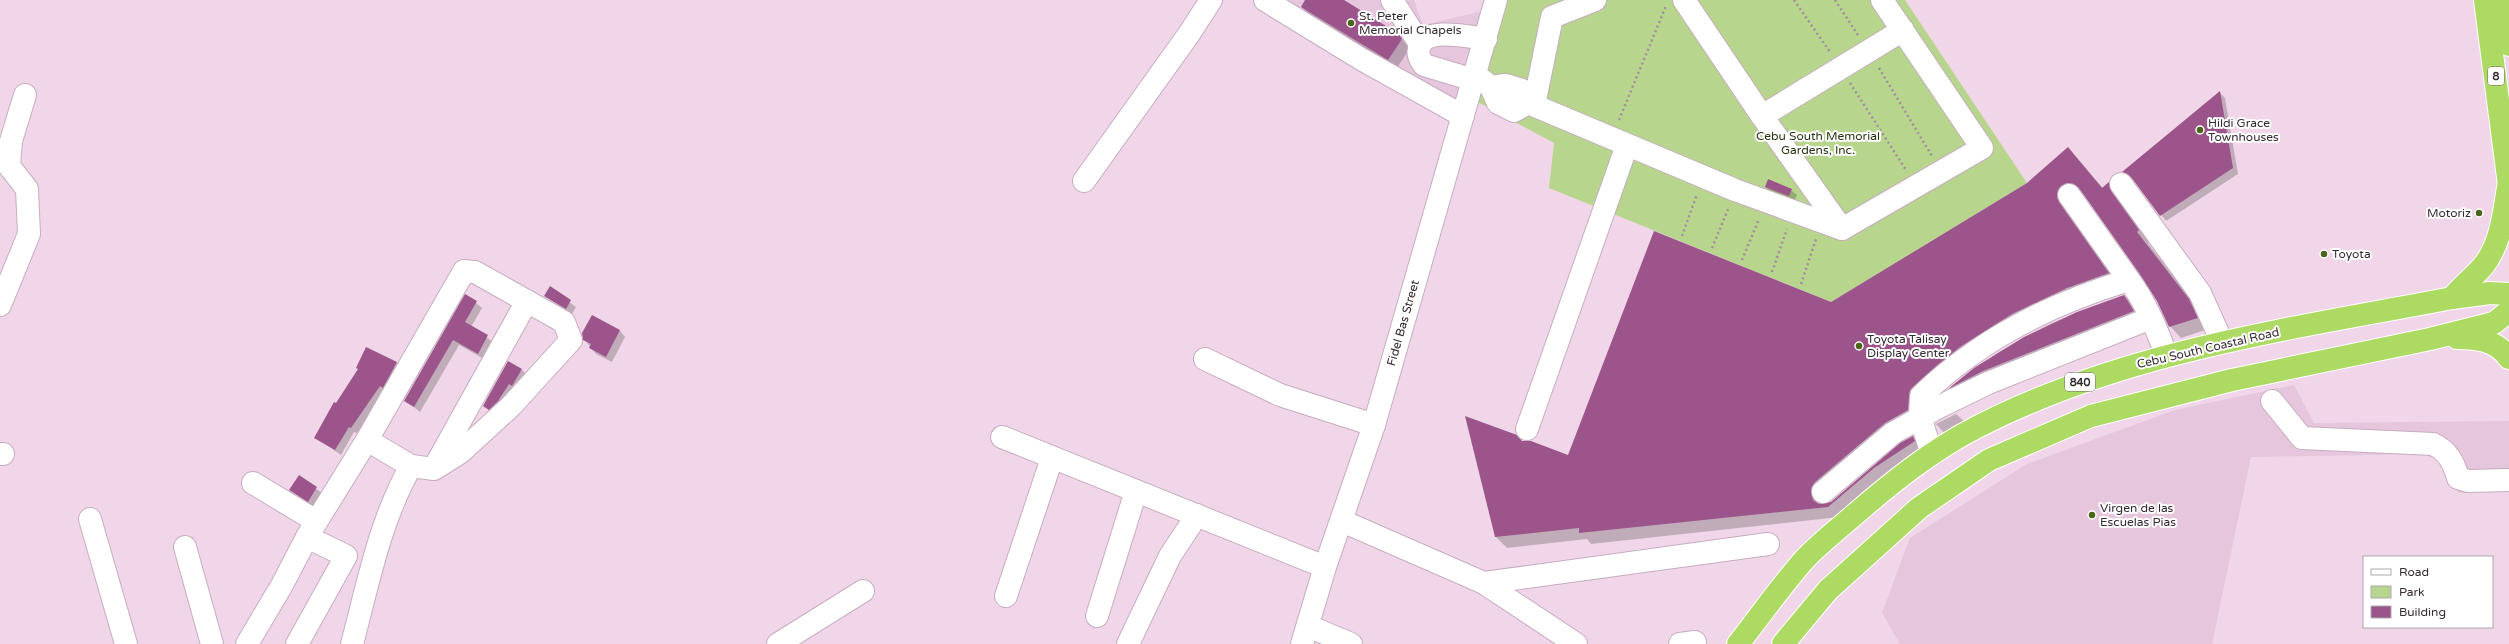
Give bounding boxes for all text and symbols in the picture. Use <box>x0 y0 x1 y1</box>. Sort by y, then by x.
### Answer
place label: St. Peter Memorial Chapels <box>1359 9 1462 37</box>
marker: St. Peter Memorial Chapels <box>1346 18 1356 28</box>
road number: 8 <box>2488 67 2504 85</box>
place label: Hildi Grace Townhouses <box>2208 116 2279 144</box>
marker: Hildi Grace Townhouses <box>2195 125 2205 135</box>
park label: Cebu South Memorial Gardens, Inc. <box>1756 129 1880 157</box>
place label: Motoriz <box>2427 206 2471 220</box>
marker: Motoriz <box>2474 208 2484 218</box>
place label: Toyota <box>2332 247 2371 261</box>
marker: Toyota <box>2319 249 2329 259</box>
street label: Fidel Bas Street <box>1384 278 1422 368</box>
street label: Cebu South Coastal Road <box>2136 325 2280 371</box>
place label: Toyota Talisay Display Center <box>1867 332 1950 360</box>
marker: Toyota Talisay Display Center <box>1854 341 1864 351</box>
road number: 840 <box>2065 373 2095 391</box>
place label: Virgen de las Escuelas Pias <box>2100 501 2176 529</box>
marker: Virgen de las Escuelas Pias <box>2087 510 2097 520</box>
legend <box>2363 556 2493 628</box>
text: Road <box>2399 565 2429 579</box>
text: Park <box>2399 585 2425 599</box>
text: Building <box>2399 605 2446 619</box>

